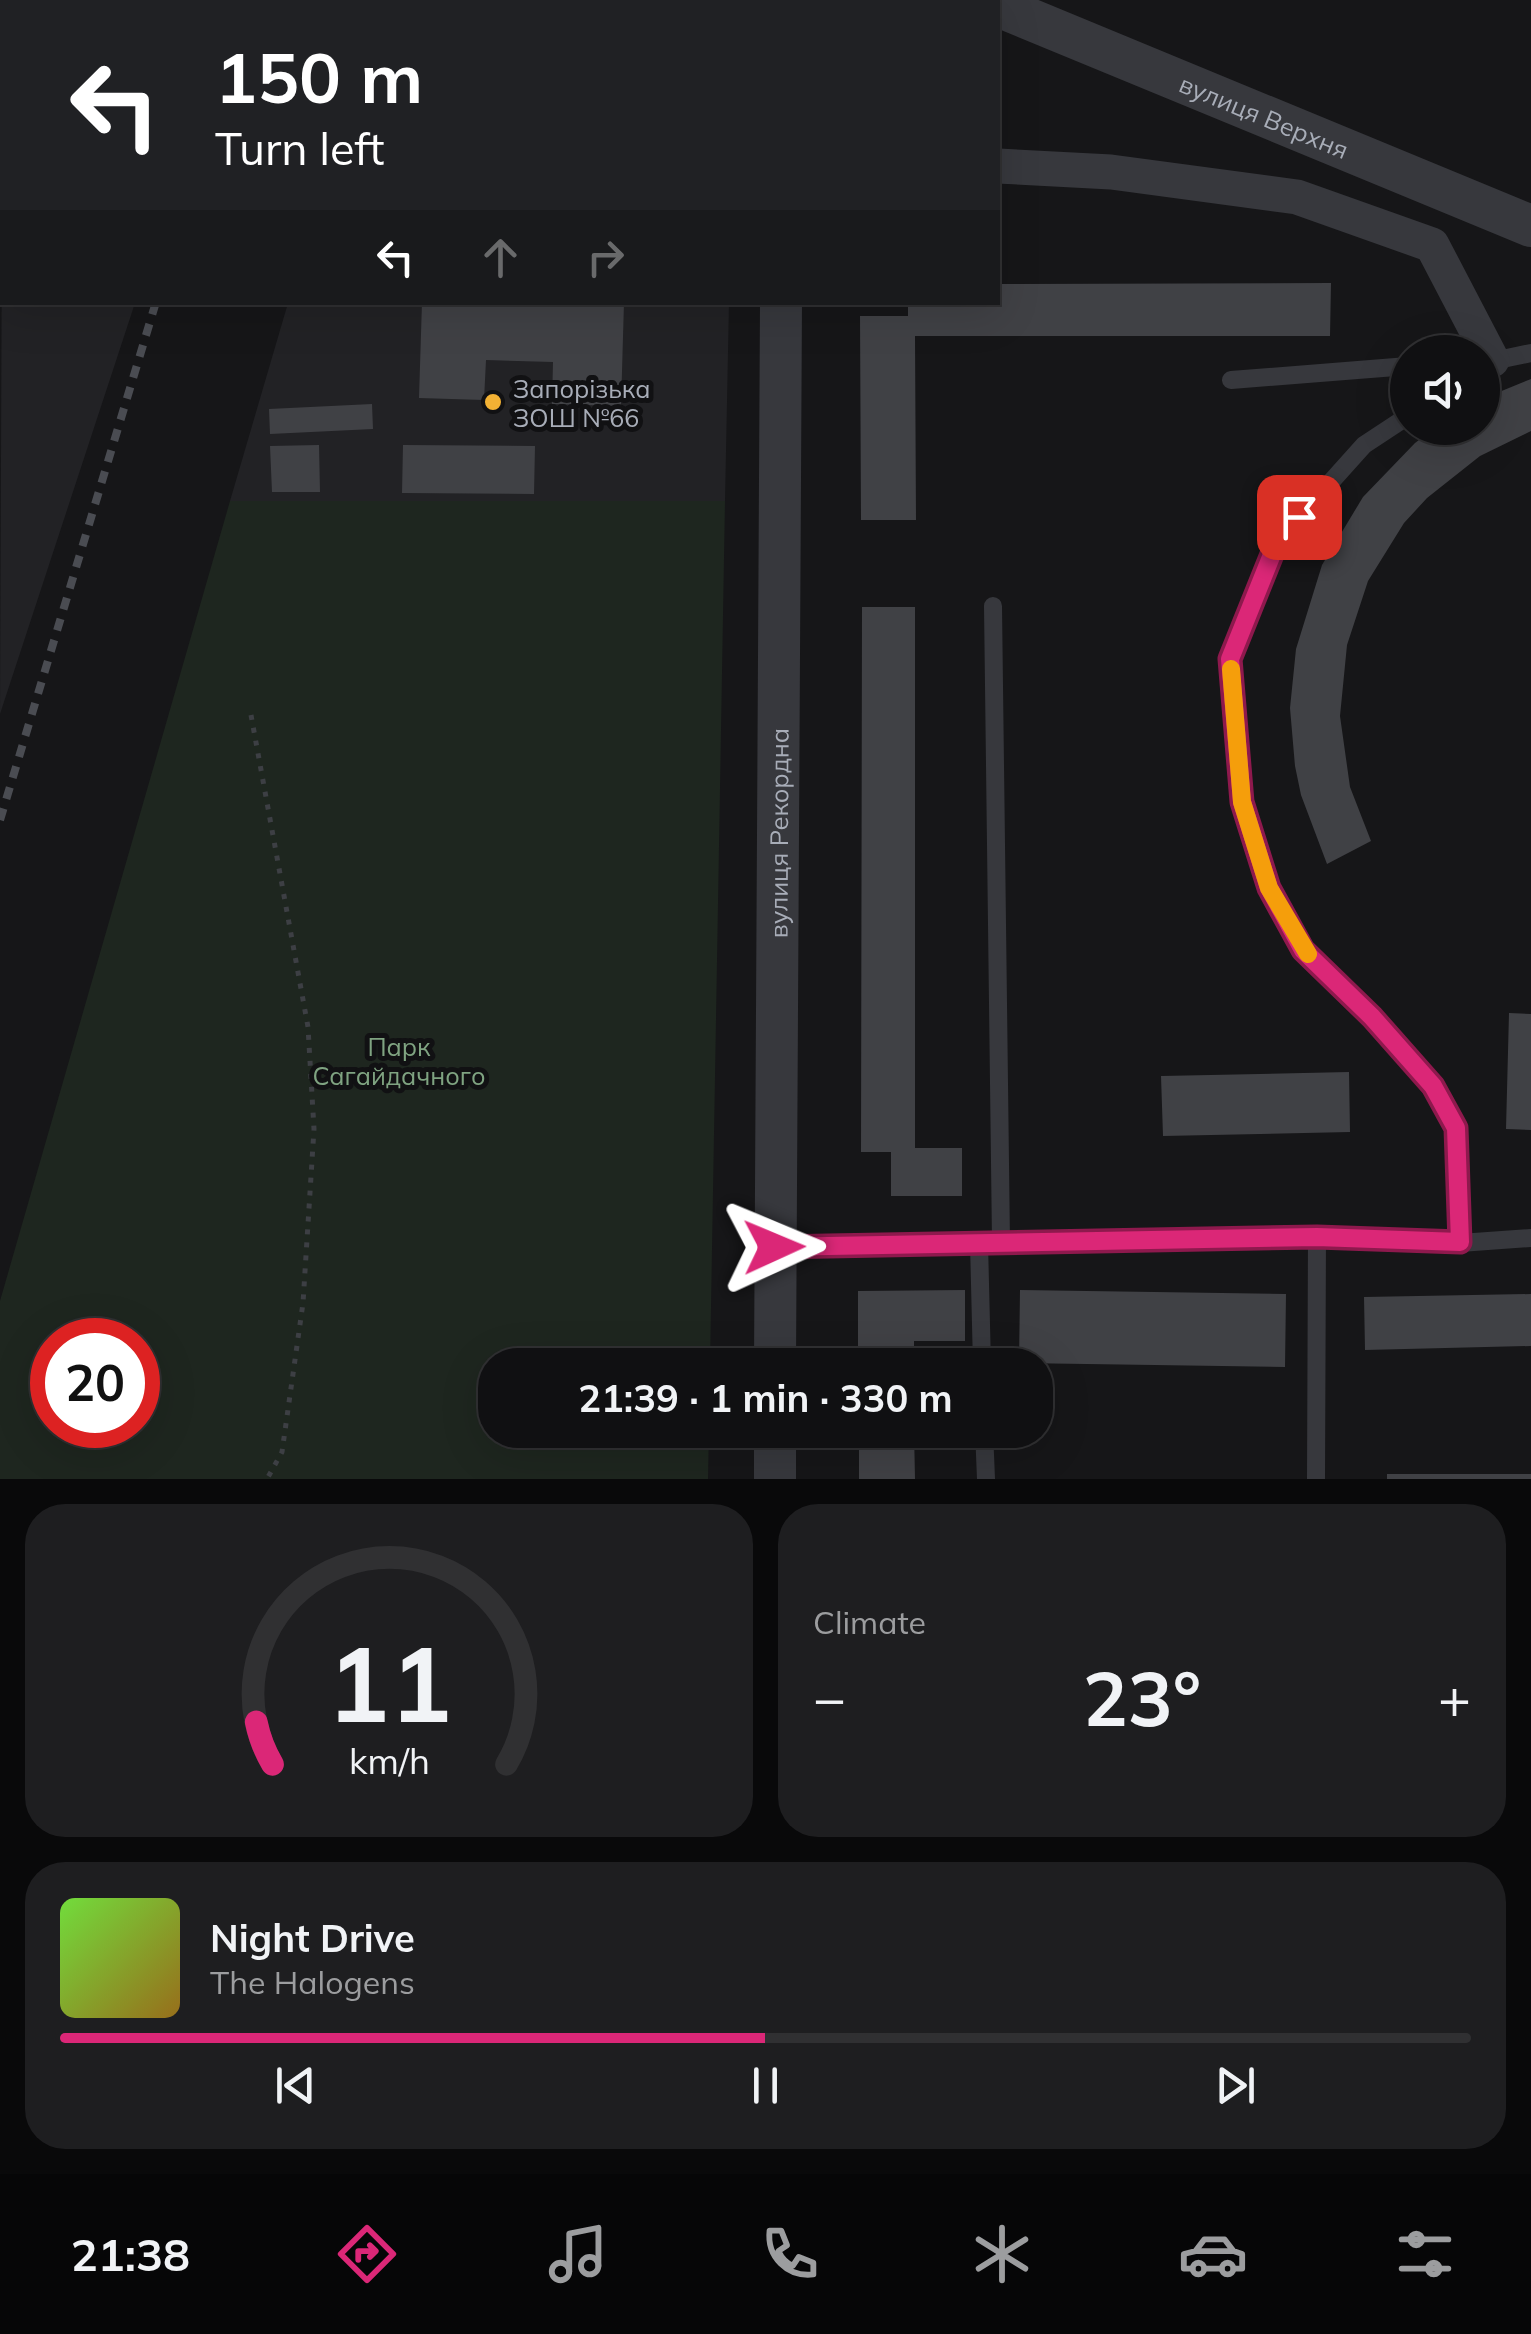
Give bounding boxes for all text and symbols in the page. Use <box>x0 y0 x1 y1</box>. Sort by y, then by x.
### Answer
text: 150 m <box>215 33 423 121</box>
icon: left <box>50 40 180 170</box>
street label: вулиця Верхня <box>1175 67 1353 165</box>
text: Turn left <box>215 120 384 176</box>
icon: left <box>368 230 423 285</box>
icon: ahead <box>473 230 528 285</box>
icon: right <box>578 230 633 285</box>
map controls <box>1390 335 1500 445</box>
button: sound <box>1390 335 1500 445</box>
place label: Запорізька ЗОШ №66 <box>513 373 651 433</box>
marker: Запорізька ЗОШ №66 <box>482 391 504 413</box>
pin <box>1257 475 1342 560</box>
icon: arrive <box>1272 490 1327 545</box>
street label: вулиця Рекордна <box>762 728 794 938</box>
park label: Парк Сагайдачного <box>312 1031 486 1091</box>
position arrow <box>722 1195 826 1299</box>
speed limit sign: 20 <box>30 1318 160 1448</box>
text: 21:39 · 1 min · 330 m <box>578 1374 953 1422</box>
text: Climate <box>813 1602 926 1642</box>
text: 11 <box>327 1617 451 1748</box>
text: 23° <box>1083 1651 1201 1745</box>
text: − <box>813 1663 846 1732</box>
text: + <box>1438 1663 1471 1732</box>
text: km/h <box>349 1738 429 1783</box>
text: Night Drive <box>210 1914 415 1962</box>
text: The Halogens <box>210 1962 415 2002</box>
icon: previous <box>268 2058 323 2113</box>
icon: pause <box>738 2058 793 2113</box>
icon: next <box>1208 2058 1263 2113</box>
icon: directions <box>332 2219 402 2289</box>
icon: music <box>543 2219 613 2289</box>
icon: phone <box>755 2219 825 2289</box>
icon: climate <box>967 2219 1037 2289</box>
icon: car <box>1178 2219 1248 2289</box>
icon: filters <box>1390 2219 1460 2289</box>
text: 21:38 <box>71 2226 190 2282</box>

